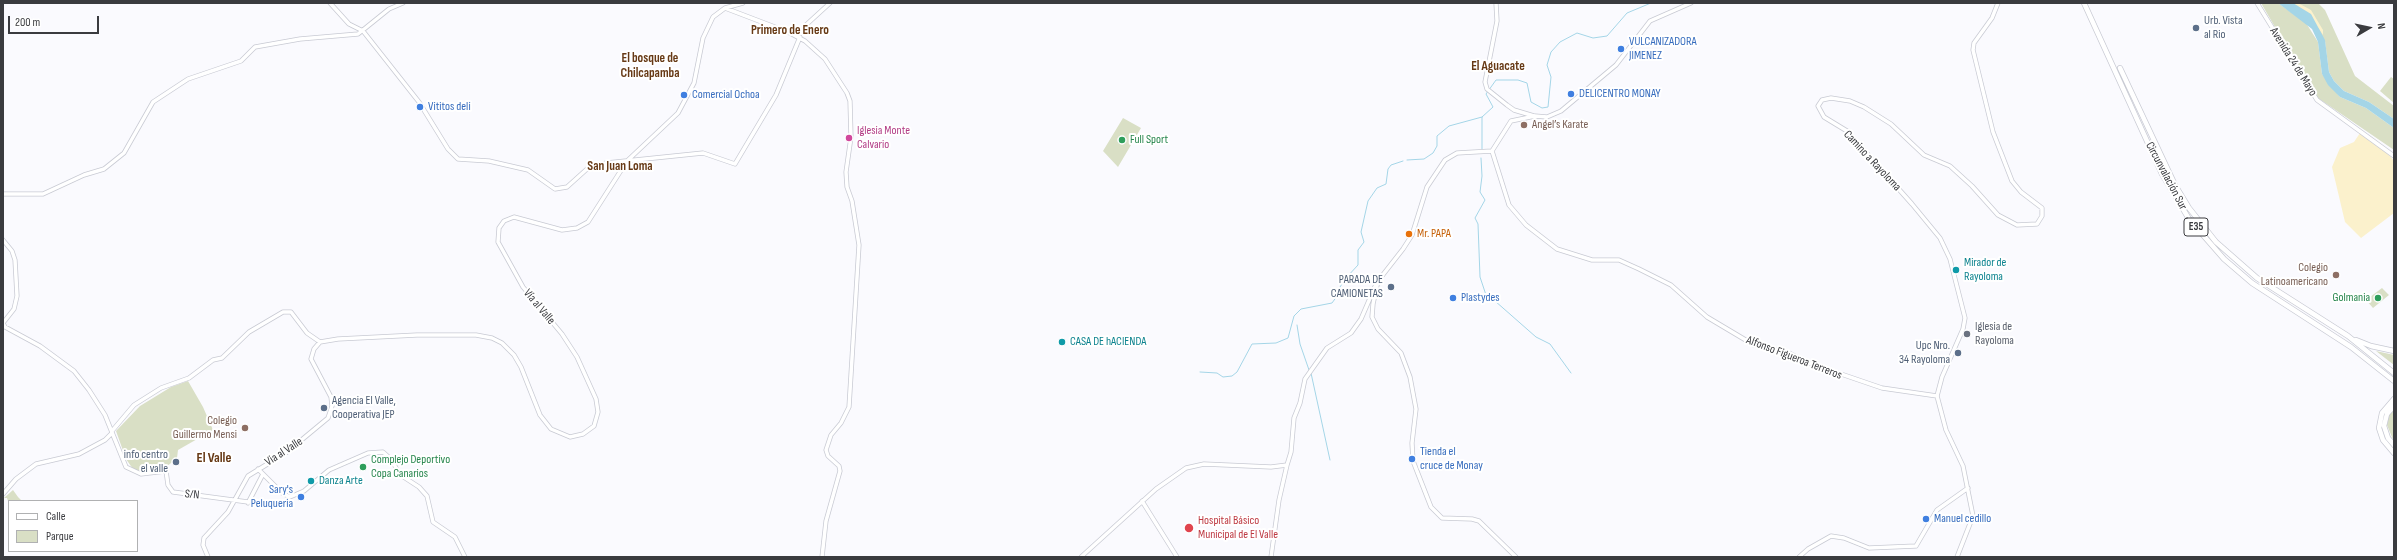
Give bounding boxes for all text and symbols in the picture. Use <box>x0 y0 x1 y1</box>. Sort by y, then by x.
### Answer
scale bar <box>10 8 101 34</box>
north arrow <box>2349 8 2389 48</box>
place label: Urb. Vista al Rio <box>2204 14 2243 42</box>
text: 200 m <box>15 15 40 30</box>
text: N <box>2374 22 2388 30</box>
district label: Primero de Enero <box>751 23 829 39</box>
marker: Urb. Vista al Rio <box>2191 23 2201 33</box>
street label: Avenida 24 de Mayo <box>2266 25 2320 99</box>
place label: VULCANIZADORA JIMENEZ <box>1629 35 1697 63</box>
marker: VULCANIZADORA JIMENEZ <box>1616 44 1626 54</box>
district label: El bosque de Chilcapamba <box>621 51 679 82</box>
district label: El Aguacate <box>1471 59 1525 75</box>
place label: DELICENTRO MONAY <box>1579 87 1661 101</box>
place label: Comercial Ochoa <box>692 88 760 102</box>
marker: DELICENTRO MONAY <box>1566 89 1576 99</box>
marker: Comercial Ochoa <box>679 90 689 100</box>
place label: Vititos deli <box>428 100 471 114</box>
marker: Vititos deli <box>415 102 425 112</box>
place label: Angel’s Karate <box>1532 118 1588 132</box>
marker: Angel’s Karate <box>1519 120 1529 130</box>
place label: Iglesia Monte Calvario <box>857 124 910 152</box>
street label: Camino a Rayoloma <box>1840 128 1904 194</box>
marker: Iglesia Monte Calvario <box>844 133 854 143</box>
place label: Full Sport <box>1130 133 1168 147</box>
marker: Full Sport <box>1117 135 1127 145</box>
street label: Circunvalación Sur <box>2142 140 2190 212</box>
district label: San Juan Loma <box>587 159 653 175</box>
road number: E35 <box>2184 218 2208 236</box>
place label: Mr. PAPA <box>1417 227 1451 241</box>
marker: Mr. PAPA <box>1404 229 1414 239</box>
place label: Mirador de Rayoloma <box>1964 256 2006 284</box>
place label: Colegio Latinoamericano <box>2261 261 2328 289</box>
marker: Mirador de Rayoloma <box>1951 265 1961 275</box>
marker: Colegio Latinoamericano <box>2331 270 2341 280</box>
place label: PARADA DE CAMIONETAS <box>1331 273 1383 301</box>
marker: PARADA DE CAMIONETAS <box>1386 282 1396 292</box>
street label: Vía al Valle <box>520 286 558 328</box>
place label: Plastydes <box>1461 291 1500 305</box>
place label: Golmania <box>2332 291 2370 305</box>
marker: Plastydes <box>1448 293 1458 303</box>
marker: Golmania <box>2373 293 2383 303</box>
place label: Iglesia de Rayoloma <box>1975 320 2014 348</box>
marker: Iglesia de Rayoloma <box>1962 329 1972 339</box>
street label: Alfonso Figueroa Terreros <box>1744 333 1844 383</box>
place label: CASA DE hACIENDA <box>1070 335 1146 349</box>
marker: CASA DE hACIENDA <box>1057 337 1067 347</box>
place label: Upc Nro. 34 Rayoloma <box>1899 339 1950 367</box>
marker: Upc Nro. 34 Rayoloma <box>1953 348 1963 358</box>
place label: Agencia El Valle, Cooperativa JEP <box>332 394 396 422</box>
marker: Agencia El Valle, Cooperativa JEP <box>319 403 329 413</box>
place label: Colegio Guillermo Mensi <box>173 414 237 442</box>
marker: Colegio Guillermo Mensi <box>240 423 250 433</box>
street label: Via al Valle <box>263 435 305 469</box>
place label: Tienda el cruce de Monay <box>1420 445 1483 473</box>
place label: info centro el valle <box>124 448 168 476</box>
district label: El Valle <box>197 450 231 466</box>
place label: Complejo Deportivo Copa Canarios <box>371 453 450 481</box>
marker: Tienda el cruce de Monay <box>1407 454 1417 464</box>
marker: info centro el valle <box>171 457 181 467</box>
marker: Complejo Deportivo Copa Canarios <box>358 462 368 472</box>
place label: Danza Arte <box>319 474 363 488</box>
marker: Danza Arte <box>306 476 316 486</box>
place label: Sary's Peluqueria <box>251 483 293 511</box>
street label: S/N <box>184 487 200 503</box>
marker: Sary's Peluqueria <box>296 492 306 502</box>
legend <box>8 500 138 552</box>
text: Calle <box>46 509 66 524</box>
place label: Manuel cedillo <box>1934 512 1991 526</box>
place label: Hospital Básico Municipal de El Valle <box>1198 514 1278 542</box>
marker: Manuel cedillo <box>1921 514 1931 524</box>
marker: Hospital Básico Municipal de El Valle <box>1183 522 1195 534</box>
text: Parque <box>46 529 74 544</box>

